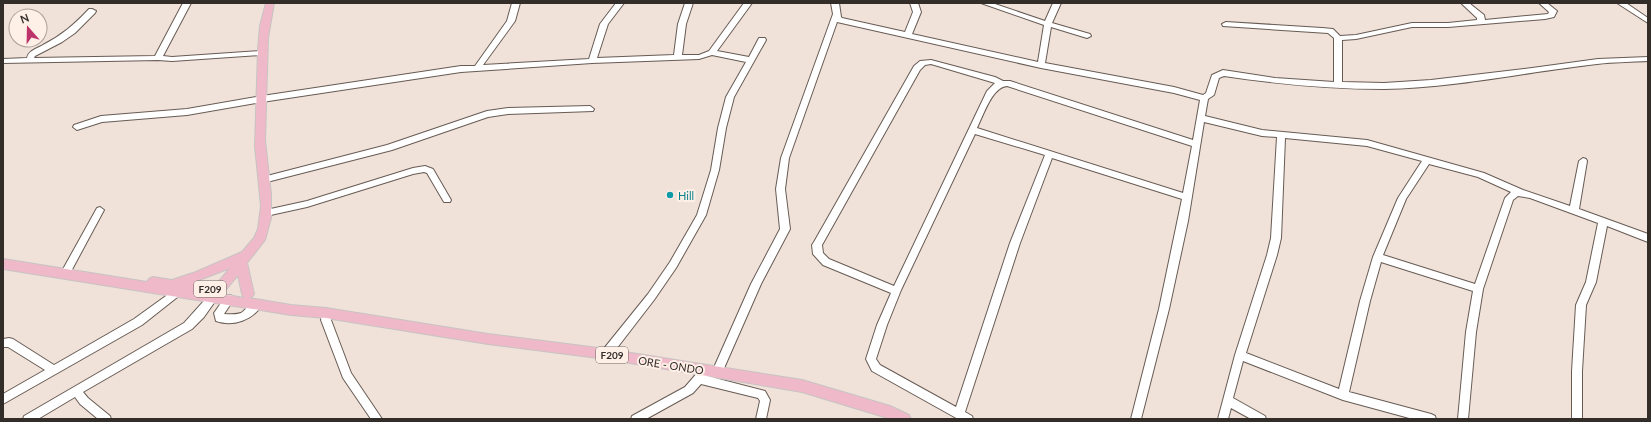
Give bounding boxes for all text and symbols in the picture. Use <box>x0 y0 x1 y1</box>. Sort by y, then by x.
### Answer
north arrow <box>8 8 48 48</box>
text: N <box>18 11 31 26</box>
place label: Hill <box>678 189 694 202</box>
marker: Hill <box>665 190 675 200</box>
road number: F209 <box>194 281 226 297</box>
road number: F209 <box>596 347 628 363</box>
street label: ORE - ONDO <box>637 353 705 377</box>

